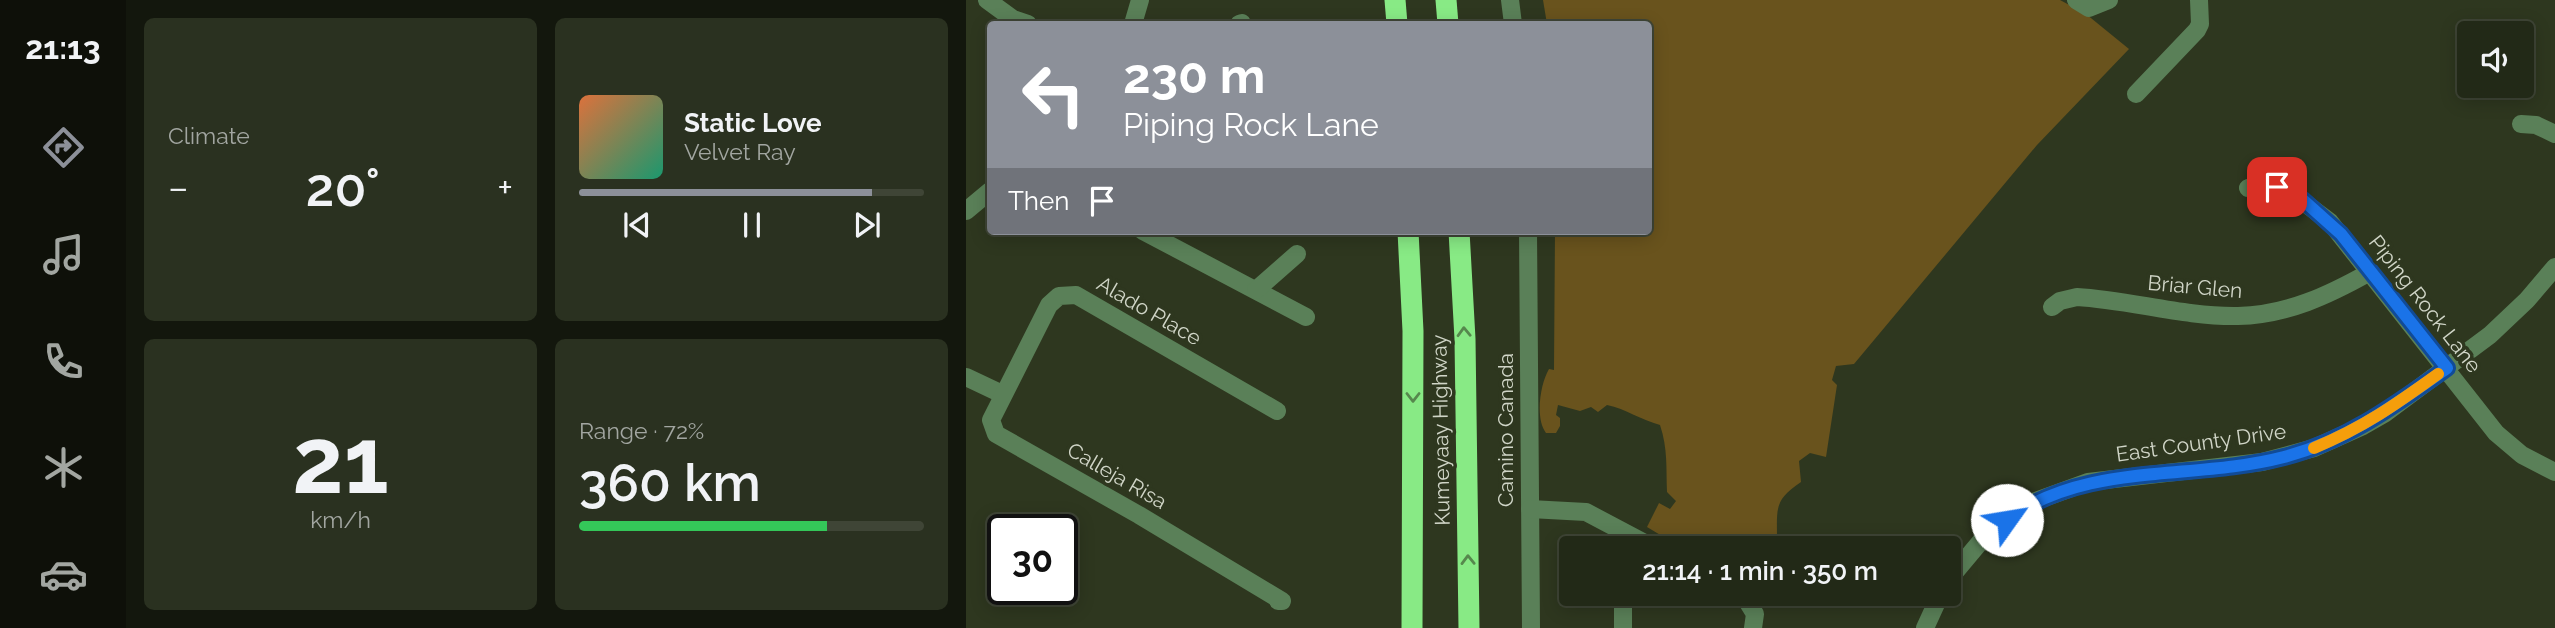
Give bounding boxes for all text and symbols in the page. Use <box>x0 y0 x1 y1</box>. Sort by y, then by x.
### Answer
map controls <box>2457 21 2534 98</box>
button: sound <box>2457 21 2534 98</box>
text: 21:13 <box>25 29 101 66</box>
text: 230 m <box>1123 47 1265 104</box>
icon: left <box>1008 49 1099 140</box>
text: Piping Rock Lane <box>1123 106 1379 143</box>
text: Static Love <box>684 108 822 138</box>
text: Climate <box>168 122 250 149</box>
icon: directions <box>39 123 88 172</box>
text: Velvet Ray <box>684 138 796 165</box>
text: 20° <box>306 157 380 218</box>
pin <box>2247 157 2307 217</box>
text: − <box>168 165 188 210</box>
text: + <box>497 165 513 210</box>
icon: arrive <box>2258 168 2296 206</box>
icon: arrive <box>1083 182 1121 220</box>
text: Then <box>1008 186 1069 216</box>
icon: previous <box>618 206 656 244</box>
icon: pause <box>733 206 771 244</box>
icon: next <box>848 206 886 244</box>
icon: music <box>39 230 88 279</box>
street label: Piping Rock Lane <box>2364 230 2487 378</box>
street label: Briar Glen <box>2147 270 2243 303</box>
street label: Alado Place <box>1093 271 1206 350</box>
one-way arrow <box>1457 327 1472 338</box>
street label: Kumeyaay Highway <box>1426 334 1455 526</box>
icon: phone <box>39 337 88 386</box>
street label: Camino Canada <box>1493 353 1518 507</box>
one-way arrow <box>1405 392 1421 403</box>
text: 21 <box>292 407 389 514</box>
text: Range · 72% <box>579 417 704 444</box>
street label: East County Drive <box>2114 418 2288 467</box>
street label: Calleja Risa <box>1063 437 1172 514</box>
icon: climate <box>39 443 88 492</box>
text: 360 km <box>579 452 761 513</box>
position arrow <box>1970 483 2044 557</box>
text: km/h <box>310 506 371 533</box>
speed limit sign: 30 <box>987 514 1078 605</box>
icon: car <box>39 550 88 599</box>
one-way arrow <box>1460 554 1476 565</box>
text: 21:14 · 1 min · 350 m <box>1642 556 1878 586</box>

